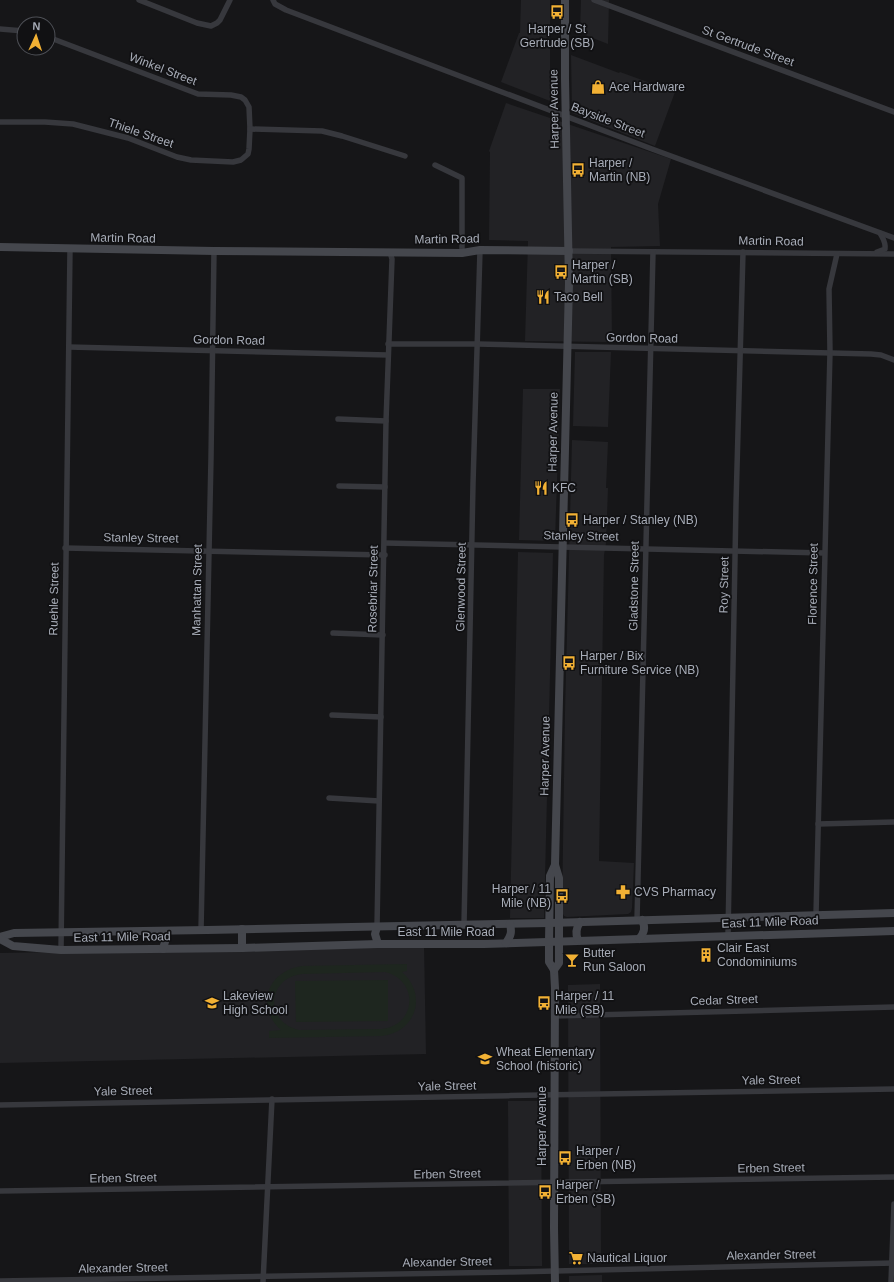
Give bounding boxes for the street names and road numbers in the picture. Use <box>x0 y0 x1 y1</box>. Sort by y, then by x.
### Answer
street label: St Gertrude Street <box>700 23 797 69</box>
street label: Winkel Street <box>127 50 199 89</box>
street label: Harper Avenue <box>546 69 562 149</box>
street label: Bayside Street <box>569 99 648 141</box>
street label: Thiele Street <box>107 115 176 151</box>
street label: Martin Road <box>90 230 156 246</box>
street label: Martin Road <box>414 231 480 247</box>
street label: Martin Road <box>738 233 804 249</box>
street label: Gordon Road <box>606 330 678 346</box>
street label: Gordon Road <box>193 332 265 348</box>
street label: Harper Avenue <box>545 392 561 472</box>
street label: Stanley Street <box>543 528 619 544</box>
street label: Stanley Street <box>103 530 179 546</box>
street label: Gladstone Street <box>626 540 642 631</box>
street label: Glenwood Street <box>453 542 469 632</box>
street label: Florence Street <box>805 542 821 625</box>
street label: Manhattan Street <box>189 543 205 636</box>
street label: Rosebriar Street <box>365 545 381 633</box>
street label: Roy Street <box>717 556 732 613</box>
street label: Ruehle Street <box>46 562 62 636</box>
street label: Harper Avenue <box>537 716 553 796</box>
street label: East 11 Mile Road <box>721 913 819 931</box>
street label: East 11 Mile Road <box>397 925 495 939</box>
street label: East 11 Mile Road <box>73 929 171 945</box>
street label: Cedar Street <box>690 992 759 1008</box>
street label: Yale Street <box>742 1072 801 1088</box>
street label: Yale Street <box>418 1078 477 1094</box>
street label: Yale Street <box>94 1083 153 1099</box>
street label: Harper Avenue <box>535 1086 549 1166</box>
street label: Erben Street <box>737 1160 805 1176</box>
street label: Erben Street <box>413 1166 481 1182</box>
street label: Erben Street <box>89 1170 157 1186</box>
street label: Alexander Street <box>726 1247 816 1263</box>
street label: Alexander Street <box>402 1254 492 1270</box>
street label: Alexander Street <box>78 1260 168 1276</box>

